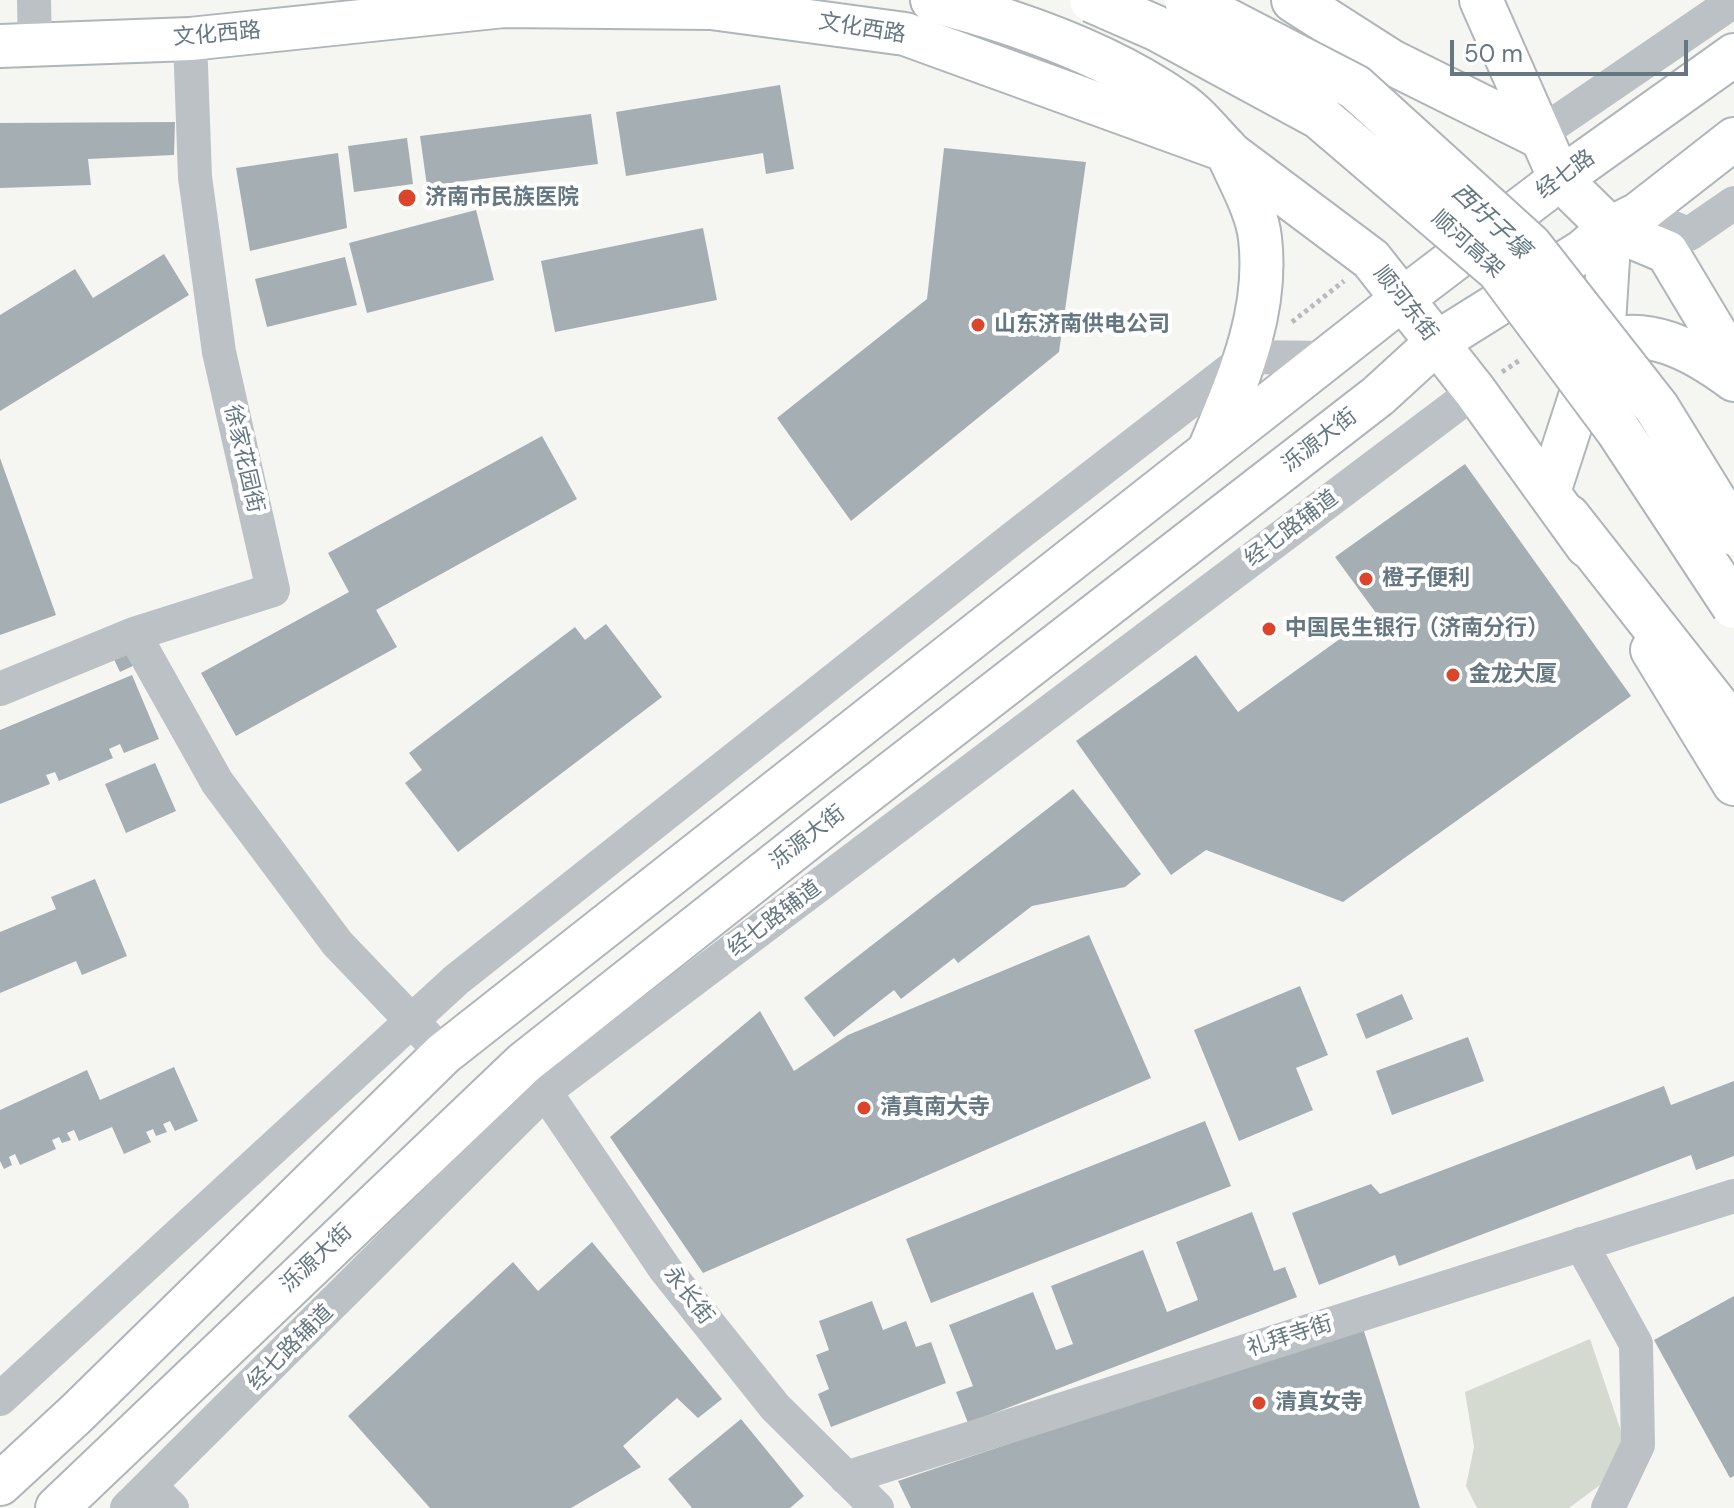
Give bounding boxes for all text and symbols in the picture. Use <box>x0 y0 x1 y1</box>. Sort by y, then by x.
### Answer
street label: 文化西路 <box>816 9 908 49</box>
street label: 文化西路 <box>172 18 262 52</box>
scale bar <box>1454 24 1692 74</box>
text: 50 m <box>1464 38 1523 69</box>
street label: 经七路 <box>1532 145 1600 205</box>
water label: 西圩子壕 <box>1445 179 1535 265</box>
place label: 济南市民族医院 <box>425 185 579 211</box>
marker: 济南市民族医院 <box>396 187 418 209</box>
street label: 顺河高架 <box>1425 206 1509 284</box>
street label: 顺河东街 <box>1368 261 1442 347</box>
place label: 山东济南供电公司 <box>994 312 1170 338</box>
marker: 山东济南供电公司 <box>969 316 987 334</box>
street label: 徐家花园街 <box>218 402 268 516</box>
street label: 泺源大街 <box>1277 404 1363 478</box>
street label: 经七路辅道 <box>1240 485 1344 573</box>
place label: 橙子便利 <box>1382 566 1470 592</box>
marker: 橙子便利 <box>1357 570 1375 588</box>
place label: 中国民生银行（济南分行） <box>1285 616 1549 642</box>
marker: 中国民生银行（济南分行） <box>1260 620 1278 638</box>
place label: 金龙大厦 <box>1469 662 1557 688</box>
marker: 金龙大厦 <box>1444 666 1462 684</box>
street label: 泺源大街 <box>765 801 851 875</box>
street label: 经七路辅道 <box>723 875 827 963</box>
place label: 清真南大寺 <box>880 1095 990 1121</box>
marker: 清真南大寺 <box>855 1099 873 1117</box>
street label: 泺源大街 <box>276 1219 358 1299</box>
street label: 永长街 <box>657 1262 719 1330</box>
street label: 经七路辅道 <box>243 1300 339 1396</box>
street label: 礼拜寺街 <box>1244 1311 1336 1363</box>
place label: 清真女寺 <box>1275 1390 1363 1416</box>
marker: 清真女寺 <box>1250 1394 1268 1412</box>

